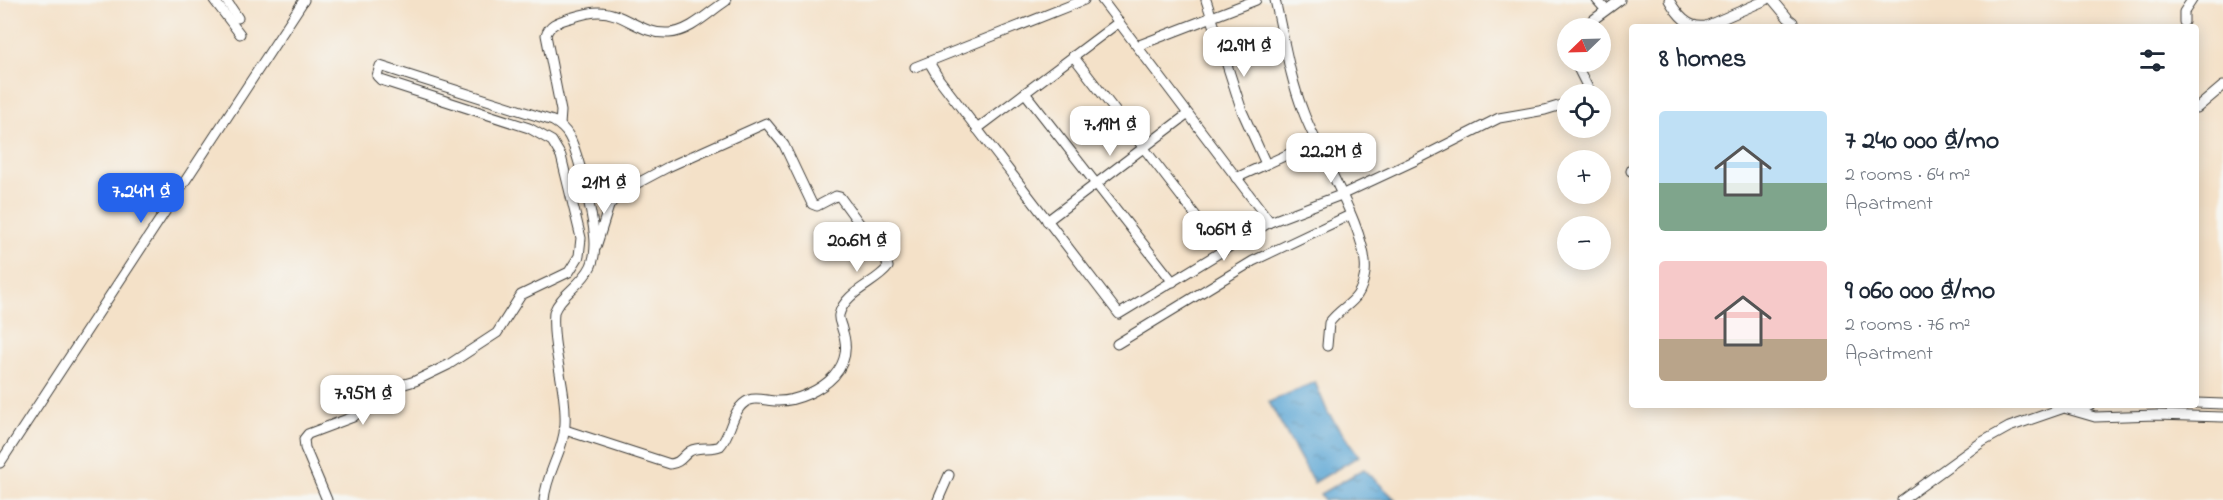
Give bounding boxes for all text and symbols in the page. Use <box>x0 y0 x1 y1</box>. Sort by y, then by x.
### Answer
north arrow <box>1557 18 1611 72</box>
map controls <box>1557 18 1611 270</box>
pin: 12.9M ₫ <box>1189 27 1299 78</box>
text: 12.9M ₫ <box>1217 32 1271 61</box>
text: 8 homes <box>1659 41 1746 79</box>
icon: filters <box>2136 44 2169 77</box>
button: locate <box>1557 84 1611 138</box>
pin: 7.19M ₫ <box>1055 106 1165 157</box>
text: 7.19M ₫ <box>1084 111 1136 140</box>
text: 7 240 000 ₫/mo <box>1845 123 1999 161</box>
pin: 22.2M ₫ <box>1276 133 1386 184</box>
icon: home <box>1707 135 1779 207</box>
text: 22.2M ₫ <box>1300 138 1362 167</box>
button: + <box>1557 150 1611 204</box>
text: 2 rooms · 64 m² <box>1845 161 1970 190</box>
pin: 21M ₫ <box>562 164 646 215</box>
text: 21M ₫ <box>582 169 626 198</box>
pin: 7.24M ₫ <box>86 173 196 224</box>
text: 7.24M ₫ <box>112 178 170 207</box>
text: Apartment <box>1845 190 1933 219</box>
pin: 9.06M ₫ <box>1169 211 1279 262</box>
text: 9.06M ₫ <box>1196 216 1252 245</box>
button: − <box>1557 216 1611 270</box>
pin: 20.6M ₫ <box>802 222 912 273</box>
text: 20.6M ₫ <box>827 227 887 256</box>
text: 9 060 000 ₫/mo <box>1845 273 1995 311</box>
icon: home <box>1707 285 1779 357</box>
text: 2 rooms · 76 m² <box>1845 311 1970 340</box>
text: Apartment <box>1845 340 1933 369</box>
pin: 7.95M ₫ <box>308 375 418 426</box>
text: 7.95M ₫ <box>334 380 392 409</box>

